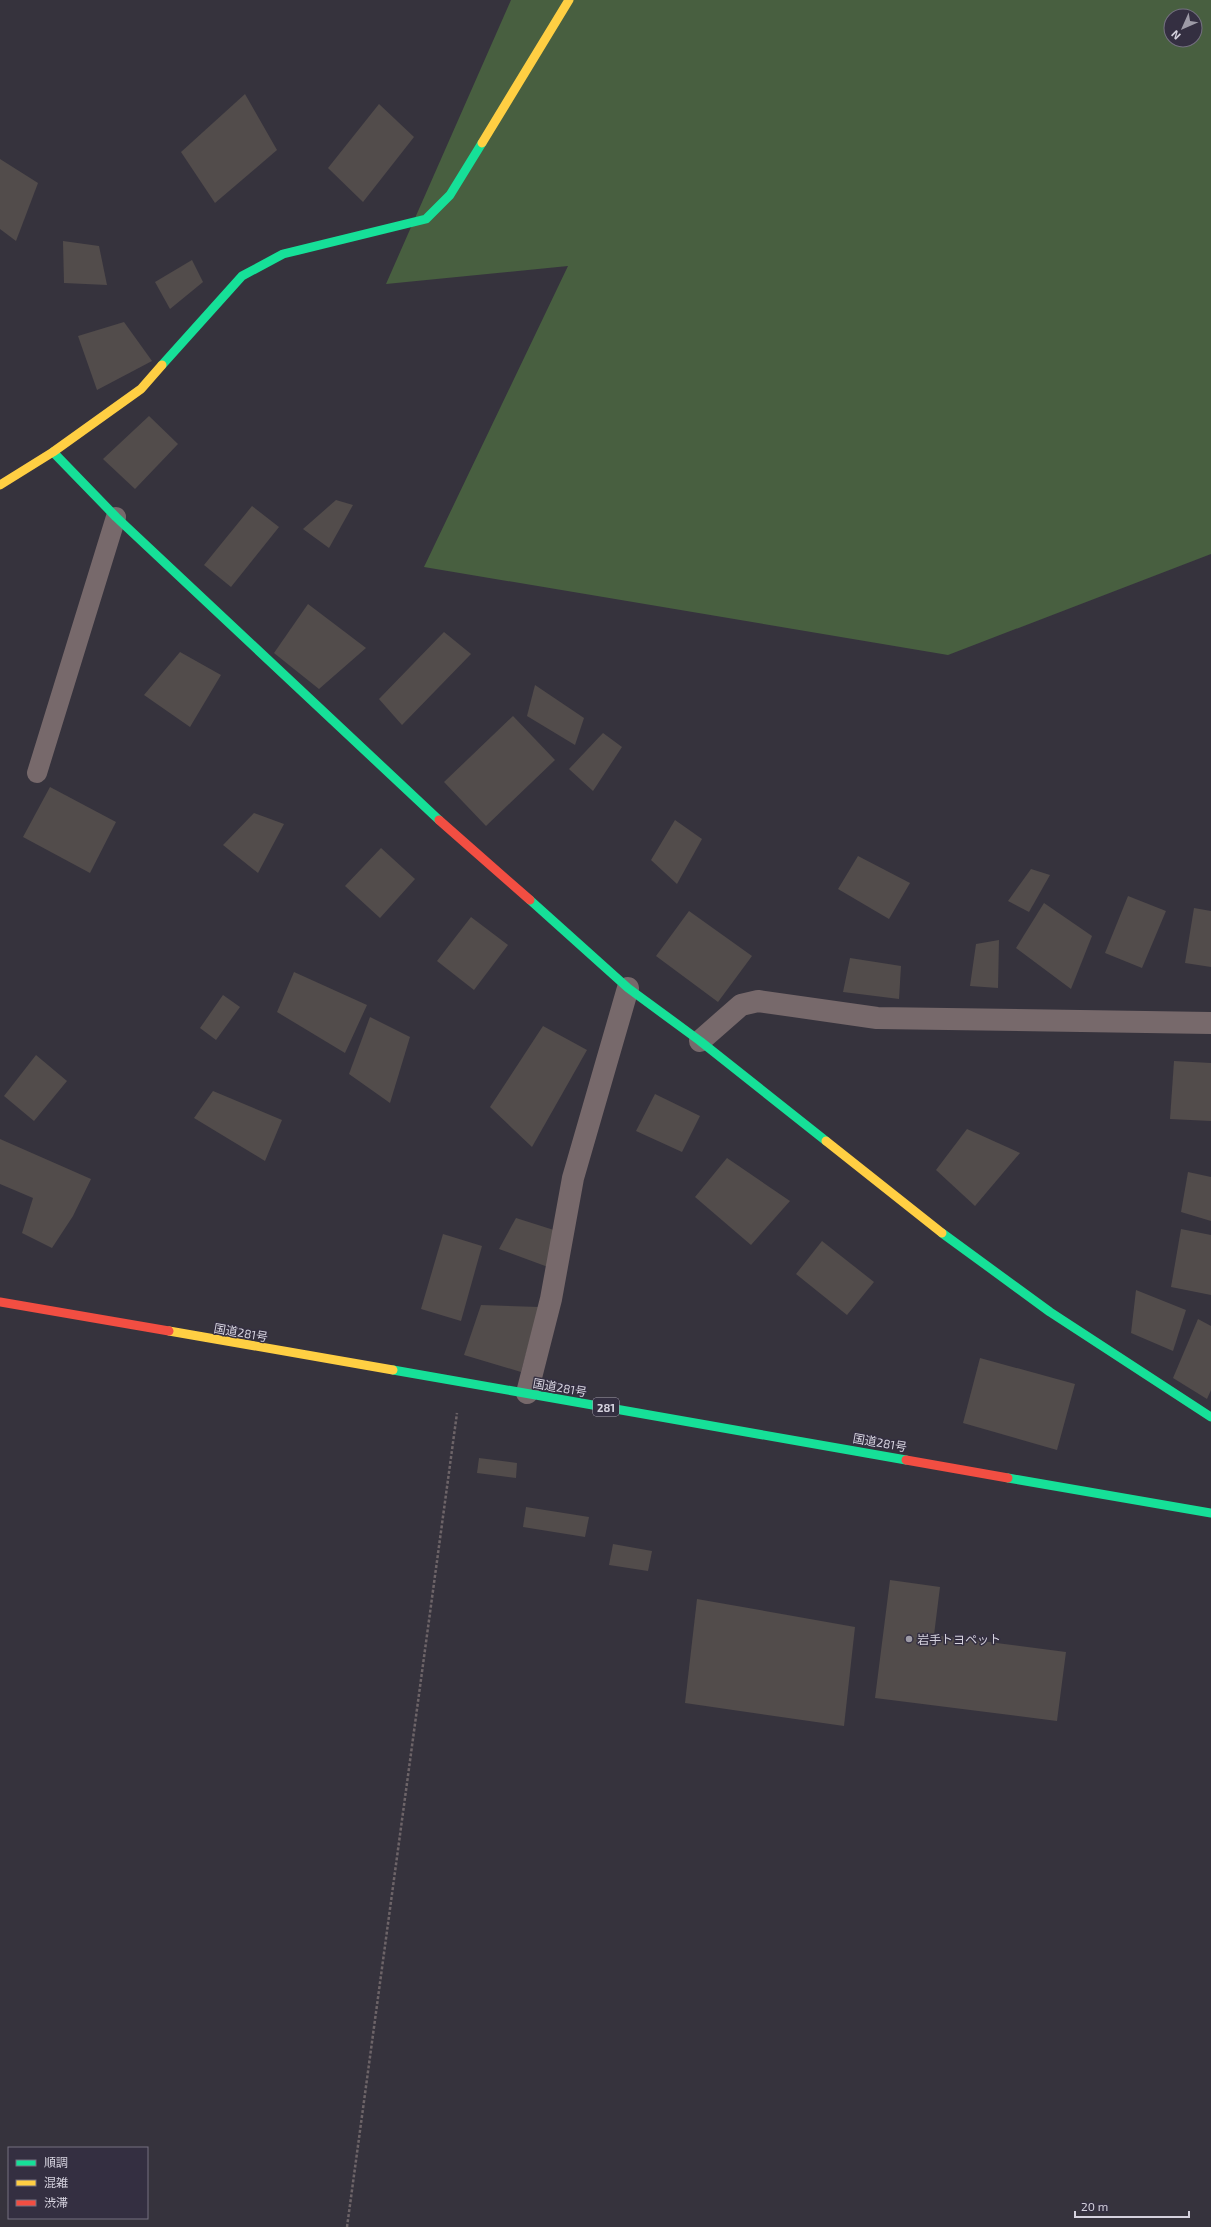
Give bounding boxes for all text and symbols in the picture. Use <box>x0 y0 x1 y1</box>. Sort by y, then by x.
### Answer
north arrow <box>1163 8 1203 48</box>
text: N <box>1168 28 1183 43</box>
street label: 国道281号 <box>213 1320 269 1344</box>
street label: 国道281号 <box>532 1375 588 1399</box>
road number: 281 <box>593 1398 619 1416</box>
street label: 国道281号 <box>852 1430 908 1454</box>
place label: 岩手トヨペット <box>917 1632 1001 1646</box>
marker: 岩手トヨペット <box>904 1634 914 1644</box>
legend <box>8 2147 148 2219</box>
text: 順調 <box>44 2155 68 2169</box>
text: 混雑 <box>44 2175 68 2189</box>
scale bar <box>1075 2193 1189 2219</box>
text: 渋滞 <box>44 2195 68 2209</box>
text: 20 m <box>1081 2199 1108 2213</box>

